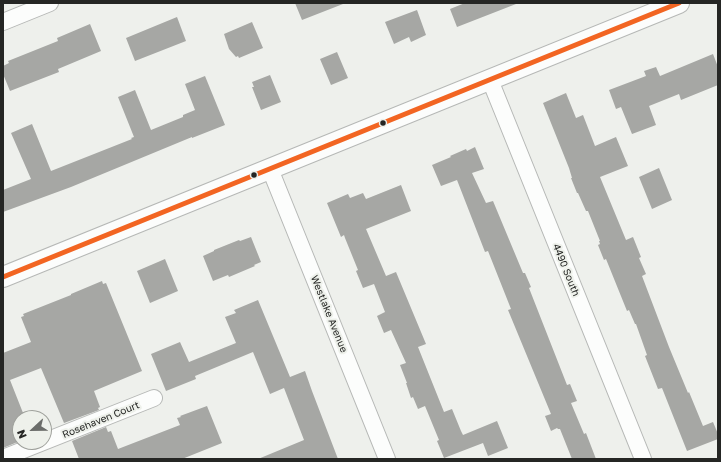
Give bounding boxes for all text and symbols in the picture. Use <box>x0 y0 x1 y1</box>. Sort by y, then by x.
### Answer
unlabelled marker <box>378 118 388 128</box>
unlabelled marker <box>249 170 259 180</box>
street label: 4490 South <box>550 242 582 298</box>
street label: Westlake Avenue <box>308 274 350 354</box>
street label: Rosehaven Court <box>61 399 141 441</box>
north arrow <box>12 410 52 450</box>
text: N <box>14 428 29 441</box>

